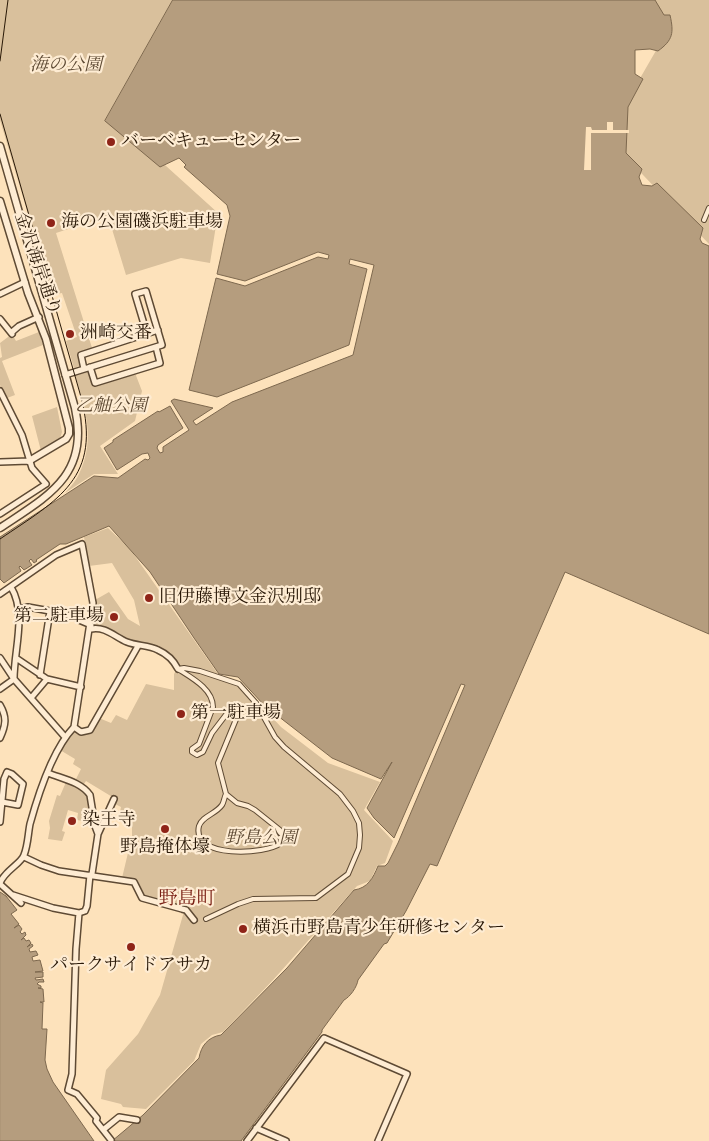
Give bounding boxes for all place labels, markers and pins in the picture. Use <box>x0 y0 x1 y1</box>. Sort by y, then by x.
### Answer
place label: バーベキューセンター <box>121 131 301 153</box>
marker: バーベキューセンター <box>105 136 117 148</box>
place label: 海の公園磯浜駐車場 <box>61 212 223 234</box>
marker: 海の公園磯浜駐車場 <box>45 217 57 229</box>
place label: 洲崎交番 <box>80 323 152 345</box>
marker: 洲崎交番 <box>64 328 76 340</box>
place label: 旧伊藤博文金沢別邸 <box>159 587 321 609</box>
marker: 旧伊藤博文金沢別邸 <box>143 592 155 604</box>
place label: 第二駐車場 <box>14 606 104 628</box>
marker: 第二駐車場 <box>108 611 120 623</box>
place label: 第一駐車場 <box>191 703 281 725</box>
marker: 第一駐車場 <box>175 708 187 720</box>
place label: 染王寺 <box>82 810 136 832</box>
marker: 染王寺 <box>66 815 78 827</box>
marker: 野島掩体壕 <box>159 823 171 835</box>
place label: 野島掩体壕 <box>120 837 210 859</box>
place label: 横浜市野島青少年研修センター <box>253 918 505 940</box>
marker: 横浜市野島青少年研修センター <box>237 923 249 935</box>
marker: パークサイドアサカ <box>125 941 137 953</box>
place label: パークサイドアサカ <box>50 955 212 977</box>

